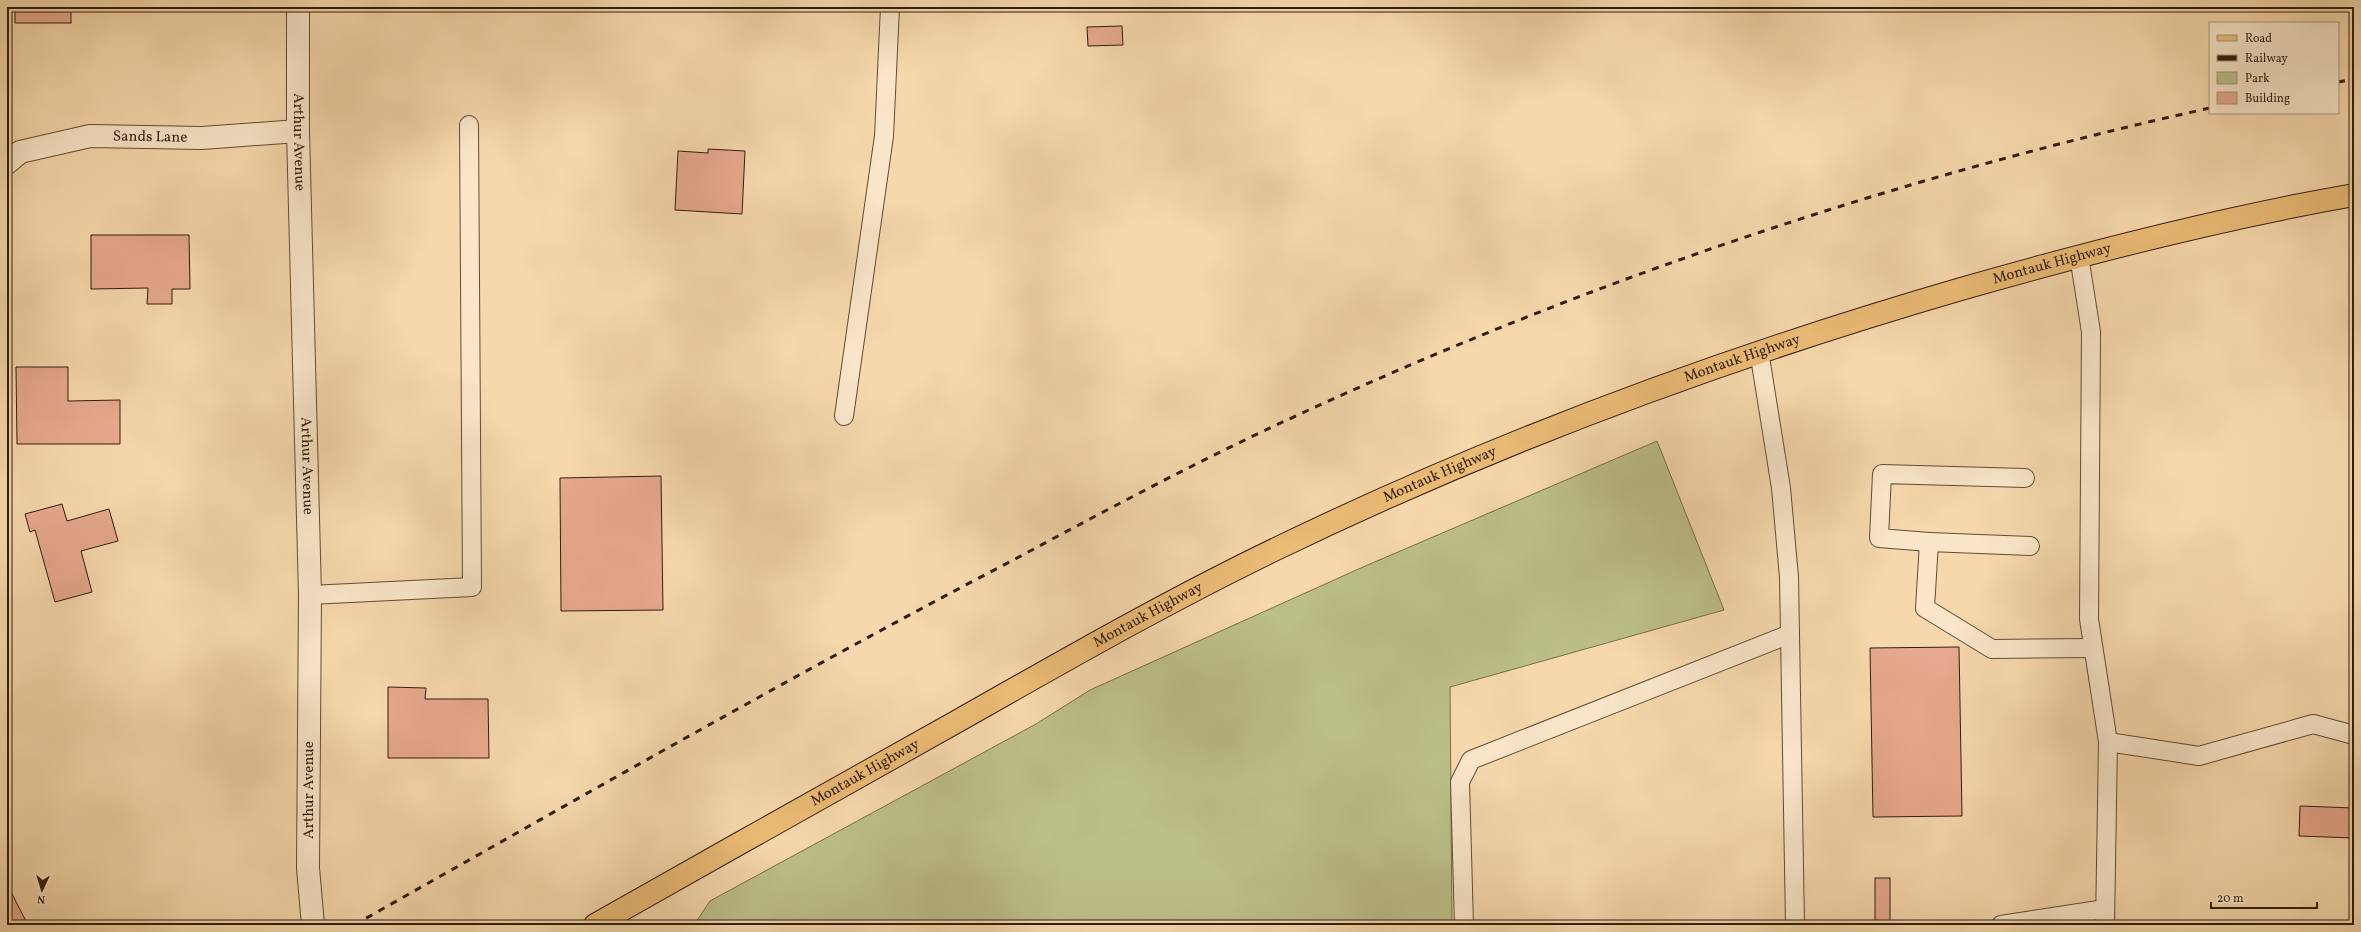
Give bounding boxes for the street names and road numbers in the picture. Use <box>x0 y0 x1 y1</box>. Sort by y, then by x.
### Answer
street label: Arthur Avenue <box>288 93 310 191</box>
street label: Sands Lane <box>113 126 188 148</box>
street label: Montauk Highway <box>1990 238 2113 290</box>
street label: Montauk Highway <box>1681 329 1803 388</box>
street label: Arthur Avenue <box>295 417 318 515</box>
street label: Montauk Highway <box>1380 441 1500 508</box>
street label: Montauk Highway <box>1089 577 1206 653</box>
street label: Montauk Highway <box>807 734 923 812</box>
street label: Arthur Avenue <box>299 741 320 839</box>

